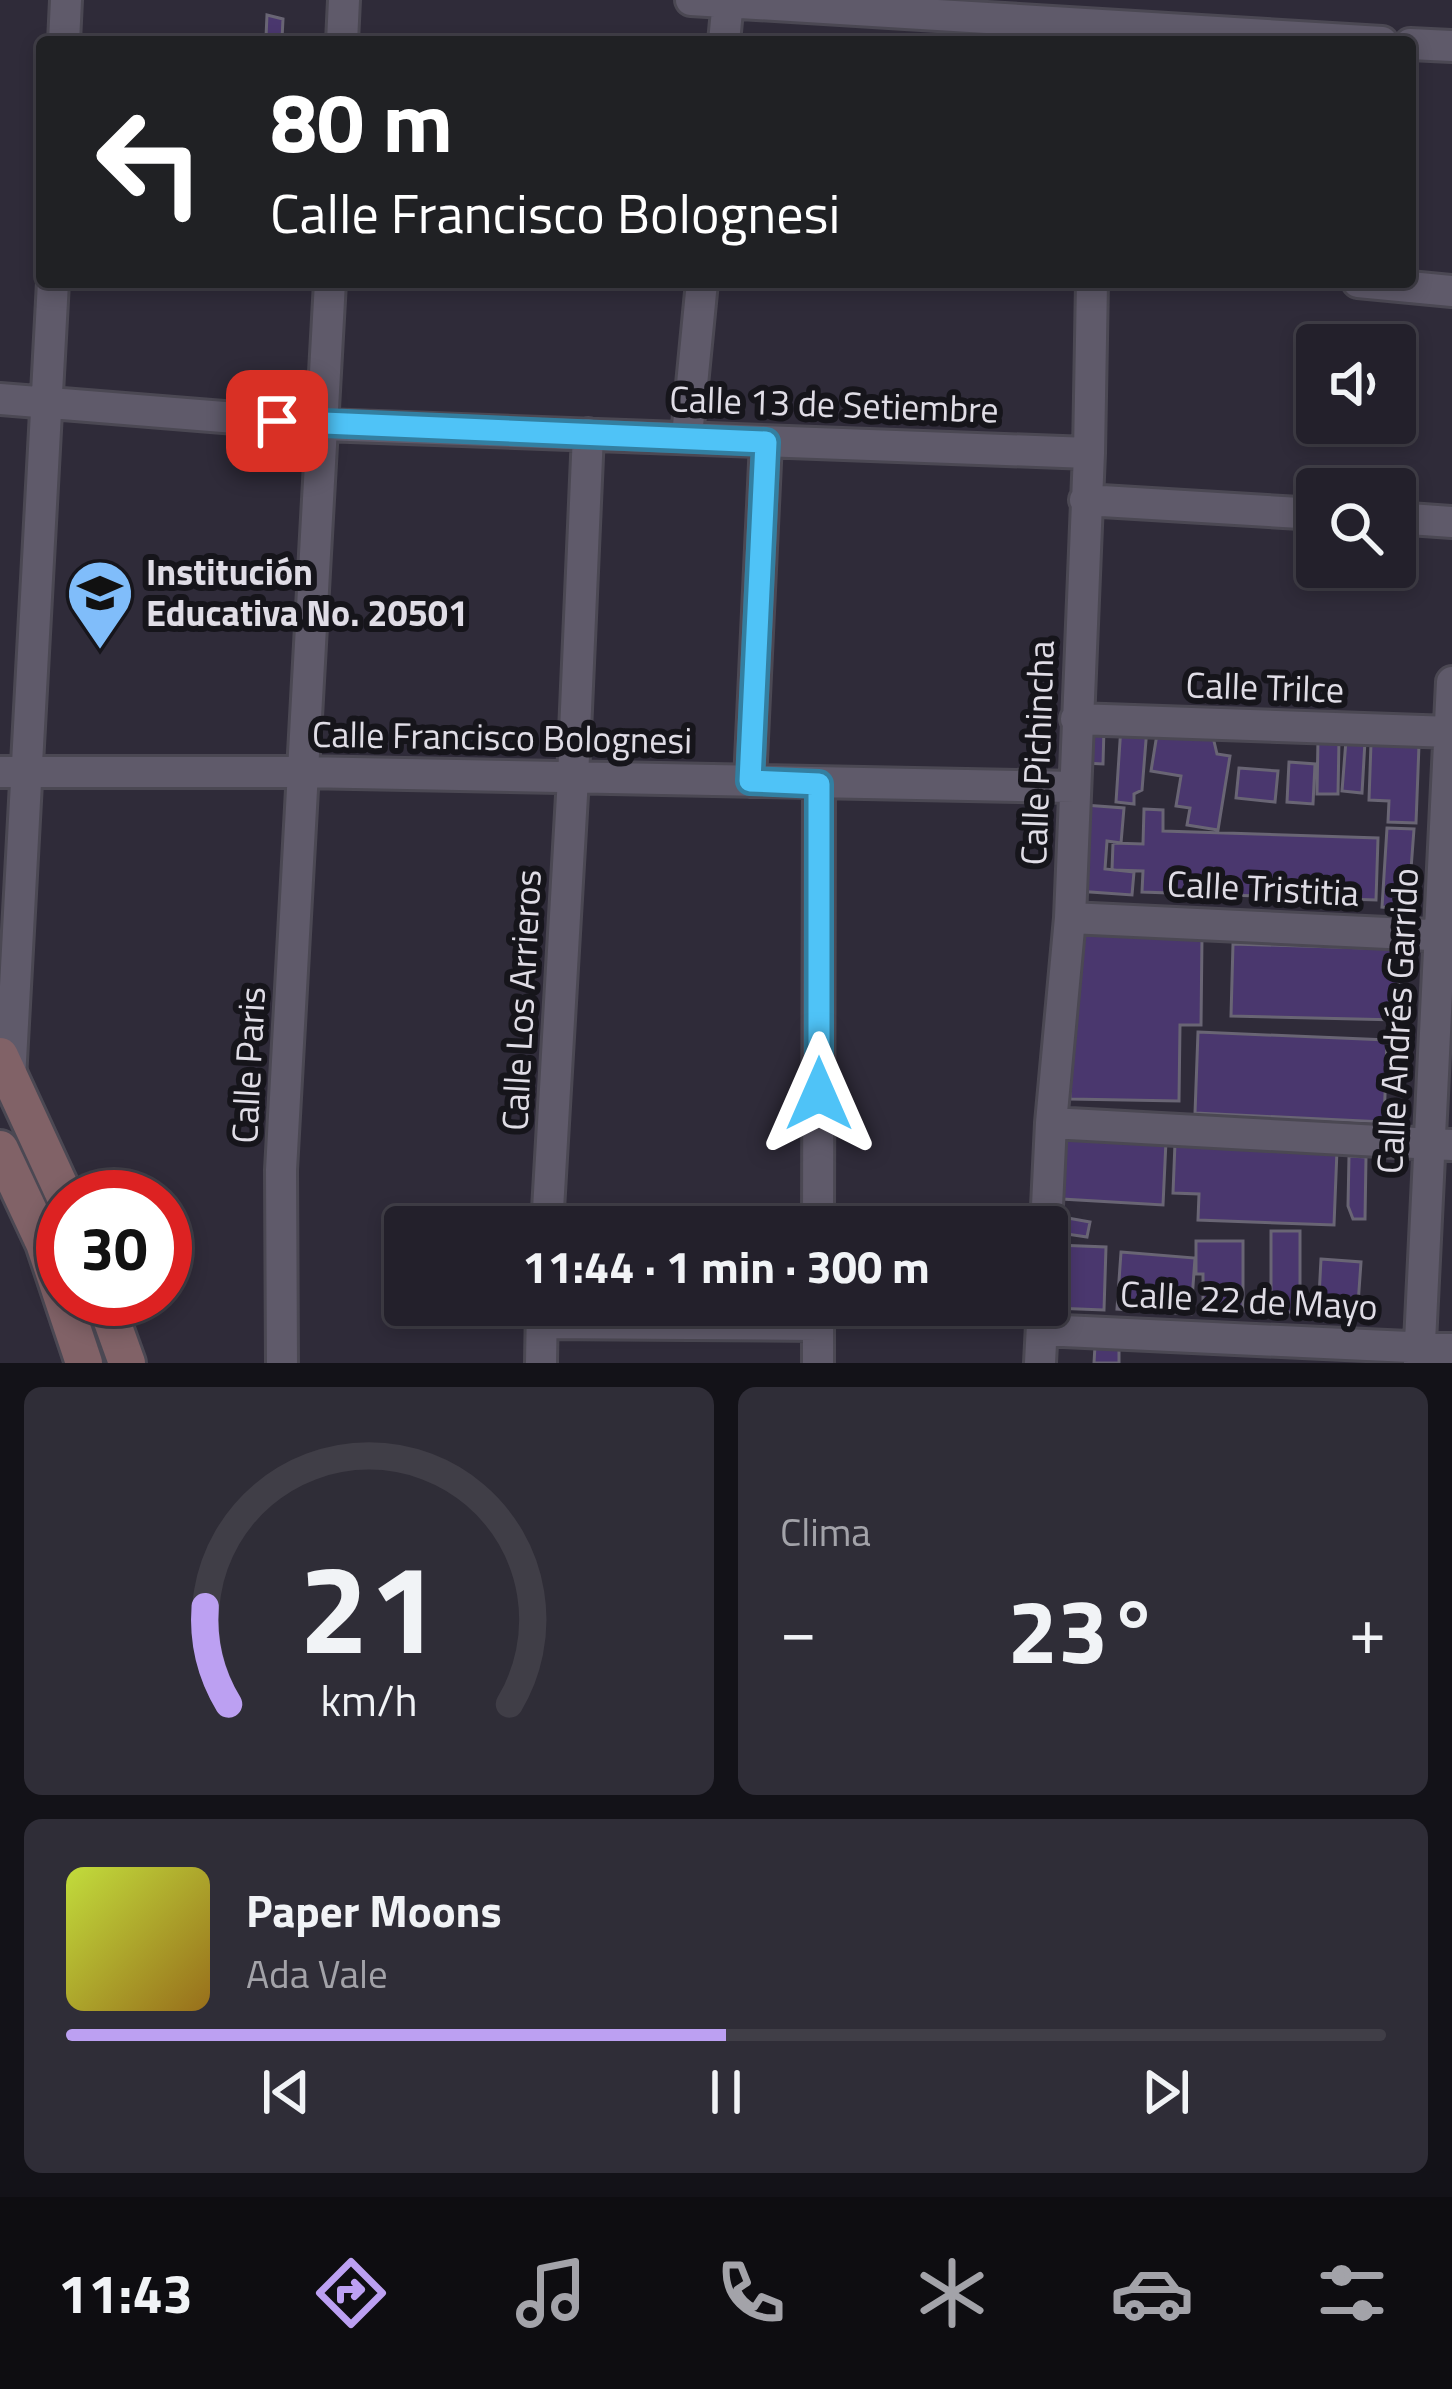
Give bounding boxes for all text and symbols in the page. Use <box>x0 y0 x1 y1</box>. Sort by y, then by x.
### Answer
text: 80 m <box>270 57 453 185</box>
icon: left <box>72 84 228 240</box>
text: Calle Francisco Bolognesi <box>270 172 840 254</box>
map controls <box>1296 324 1416 588</box>
button: sound <box>1296 324 1416 444</box>
pin <box>226 370 328 472</box>
street label: Calle 13 de Setiembre <box>668 370 1000 437</box>
icon: arrive <box>244 388 310 454</box>
button: search <box>1296 468 1416 588</box>
place label: Institución Educativa No. 20501 <box>146 544 468 640</box>
school or university icon: Institución Educativa No. 20501 <box>65 558 135 652</box>
street label: Calle Pichincha <box>1005 640 1068 866</box>
street label: Calle Trilce <box>1185 656 1345 717</box>
street label: Calle Francisco Bolognesi <box>311 706 693 767</box>
street label: Calle Tristitia <box>1166 855 1361 920</box>
street label: Calle Andrés Garrido <box>1361 867 1432 1175</box>
street label: Calle Los Arrieros <box>486 868 555 1132</box>
street label: Calle Paris <box>216 985 279 1145</box>
position arrow <box>756 1031 882 1157</box>
speed limit sign: 30 <box>36 1170 192 1326</box>
text: 11:44 · 1 min · 300 m <box>522 1232 930 1300</box>
street label: Calle 22 de Mayo <box>1119 1265 1379 1334</box>
text: Clima <box>780 1502 871 1561</box>
text: 21 <box>299 1512 439 1701</box>
text: 23° <box>1007 1561 1159 1698</box>
text: − <box>780 1579 817 1680</box>
text: + <box>1349 1579 1386 1680</box>
text: km/h <box>320 1667 418 1733</box>
text: Paper Moons <box>246 1876 502 1944</box>
text: Ada Vale <box>246 1944 388 2003</box>
icon: previous <box>253 2059 319 2125</box>
icon: pause <box>693 2059 759 2125</box>
icon: next <box>1133 2059 1199 2125</box>
icon: directions <box>309 2251 393 2335</box>
icon: music <box>509 2251 593 2335</box>
icon: phone <box>709 2251 793 2335</box>
icon: climate <box>910 2251 994 2335</box>
icon: car <box>1110 2251 1194 2335</box>
icon: filters <box>1310 2251 1394 2335</box>
text: 11:43 <box>58 2252 193 2334</box>

